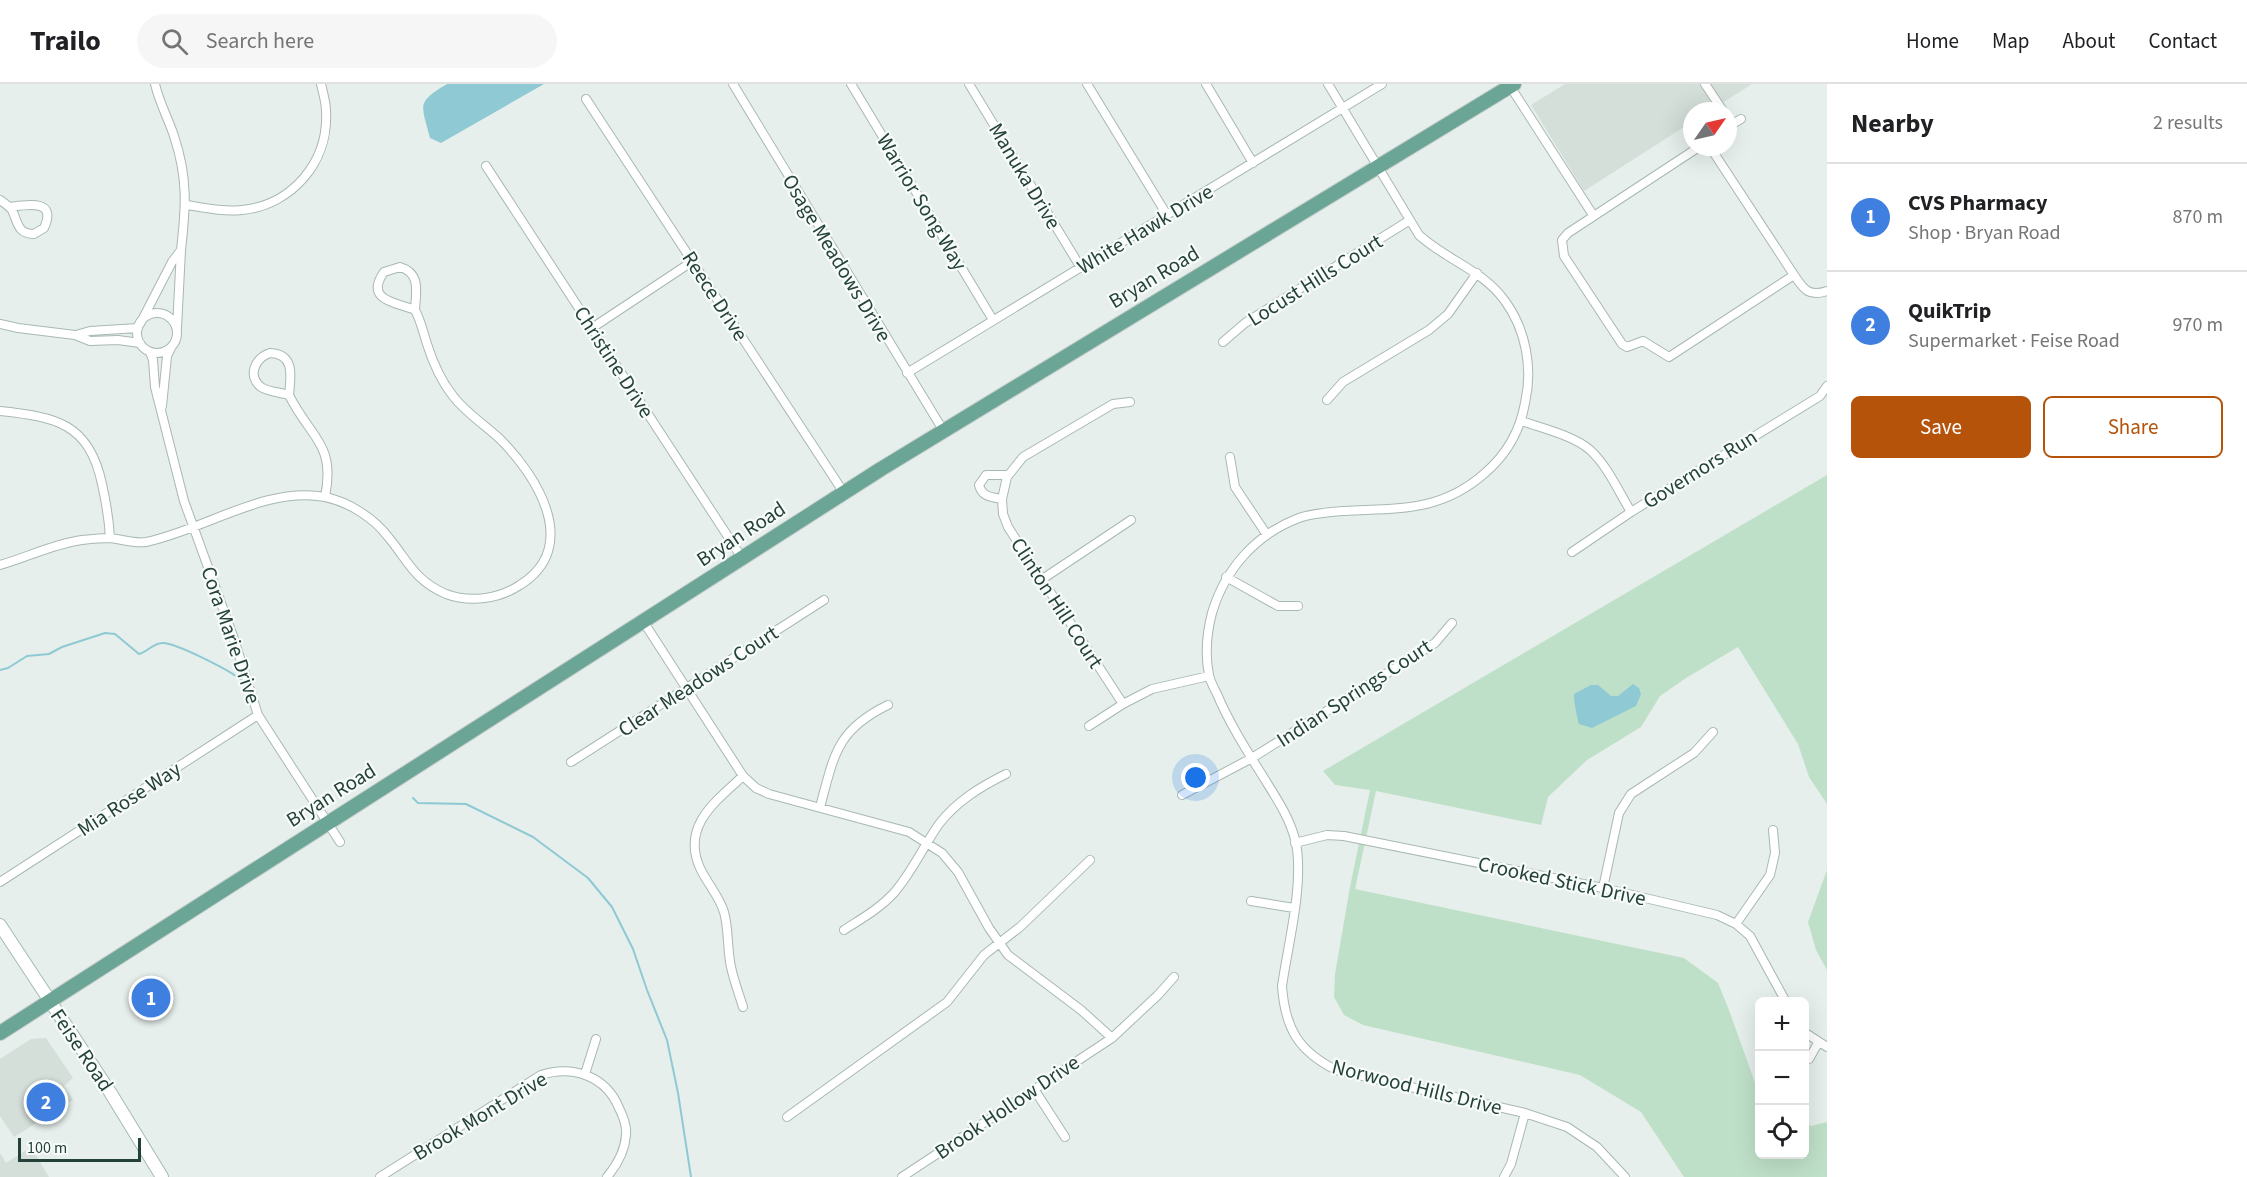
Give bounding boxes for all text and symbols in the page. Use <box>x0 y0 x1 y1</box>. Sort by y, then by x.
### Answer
search box <box>137 14 557 68</box>
text: Trailo <box>30 21 101 61</box>
icon: search <box>158 25 191 58</box>
text: Search here <box>206 25 314 57</box>
text: Home <box>1906 26 1959 56</box>
text: Map <box>1992 26 2030 56</box>
text: About <box>2063 26 2115 56</box>
text: Contact <box>2148 26 2217 56</box>
north arrow <box>1683 102 1737 156</box>
text: Nearby <box>1851 105 1934 142</box>
text: 2 results <box>2153 109 2223 137</box>
street label: Manuka Drive <box>981 117 1069 235</box>
street label: Warrior Song Way <box>869 128 975 276</box>
street label: Osage Meadows Drive <box>775 169 899 347</box>
street label: White Hawk Drive <box>1071 176 1219 282</box>
text: CVS Pharmacy <box>1908 187 2048 219</box>
text: 1 <box>1865 203 1876 231</box>
text: 870 m <box>2173 203 2223 231</box>
text: Shop · Bryan Road <box>1908 219 2061 247</box>
street label: Locust Hills Court <box>1242 227 1388 333</box>
street label: Bryan Road <box>1103 238 1205 316</box>
street label: Reece Drive <box>675 245 755 347</box>
text: QuikTrip <box>1908 295 1991 327</box>
street label: Christine Drive <box>567 300 661 424</box>
text: 2 <box>1865 311 1876 339</box>
text: 970 m <box>2173 311 2223 339</box>
text: Supermarket · Feise Road <box>1908 327 2120 355</box>
button: Save <box>1851 396 2031 458</box>
button: Share <box>2043 396 2223 458</box>
street label: Governors Run <box>1637 422 1763 516</box>
street label: Bryan Road <box>691 494 791 574</box>
street label: Clinton Hill Court <box>1003 532 1111 674</box>
street label: Cora Marie Drive <box>193 562 269 708</box>
street label: Clear Meadows Court <box>612 618 784 744</box>
street label: Indian Springs Court <box>1270 631 1438 755</box>
street label: Mia Rose Way <box>71 754 187 844</box>
street label: Bryan Road <box>280 756 382 834</box>
your location <box>1181 763 1210 792</box>
street label: Crooked Stick Drive <box>1475 849 1649 913</box>
pin: 1 <box>132 976 170 1020</box>
map controls <box>1755 997 1809 1159</box>
button: + <box>1755 997 1809 1051</box>
street label: Feise Road <box>43 1003 121 1097</box>
street label: Brook Hollow Drive <box>929 1047 1085 1167</box>
street label: Norwood Hills Drive <box>1329 1051 1505 1123</box>
button: − <box>1755 1051 1809 1105</box>
street label: Brook Mont Drive <box>407 1064 553 1168</box>
pin: 2 <box>26 1080 66 1124</box>
button: locate <box>1755 1105 1809 1159</box>
scale bar <box>18 1135 141 1162</box>
text: 100 m <box>27 1137 67 1159</box>

